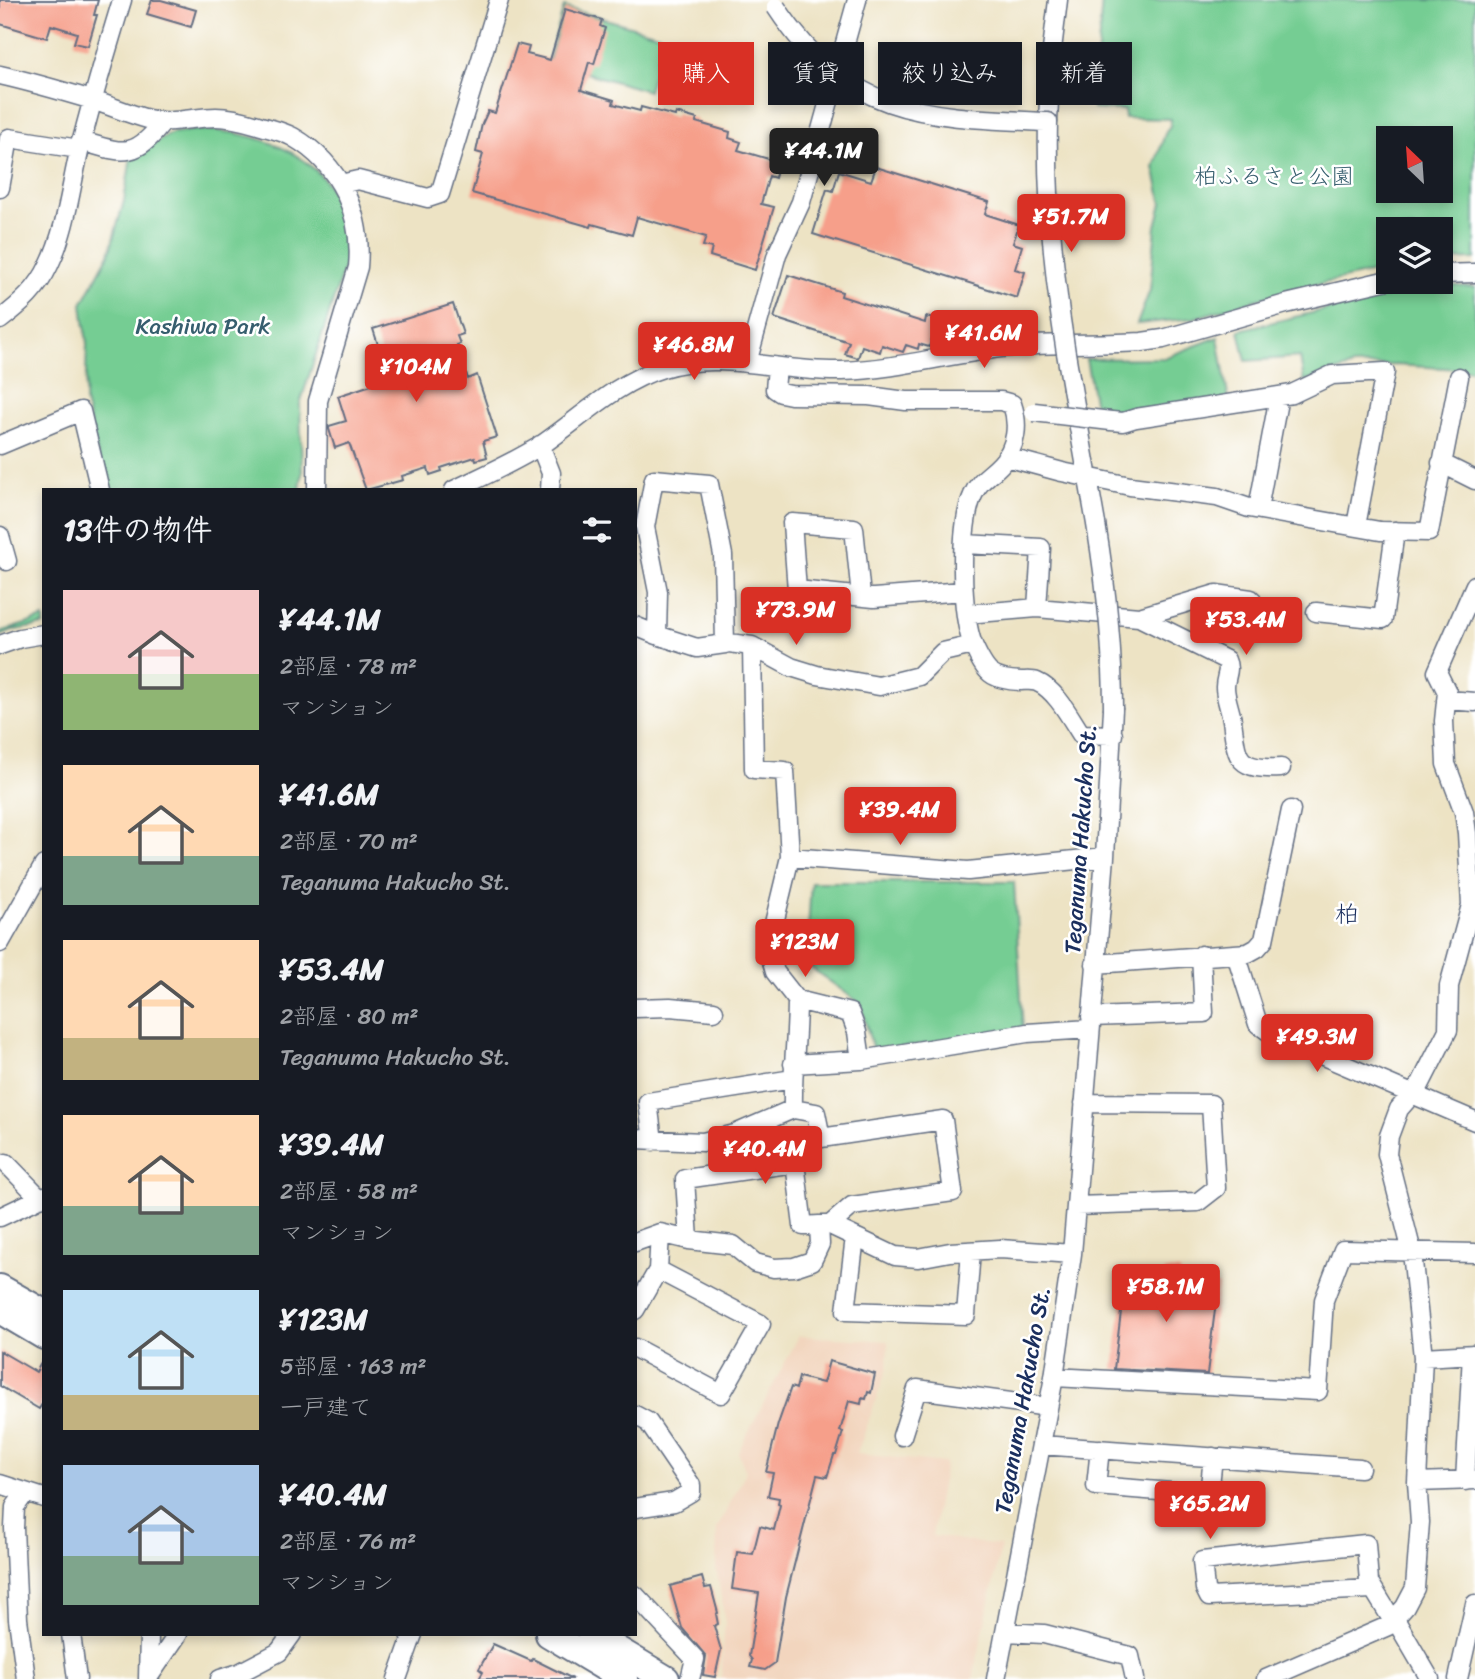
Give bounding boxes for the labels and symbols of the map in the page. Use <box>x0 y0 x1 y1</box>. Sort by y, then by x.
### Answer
north arrow <box>1376 126 1452 203</box>
pin: ¥44.1M <box>767 128 881 188</box>
park label: 柏ふるさと公園 <box>1194 156 1354 197</box>
pin: ¥51.7M <box>1014 194 1128 254</box>
park label: Kashiwa Park <box>135 306 271 347</box>
pin: ¥41.6M <box>927 310 1041 370</box>
pin: ¥46.8M <box>637 322 751 382</box>
pin: ¥104M <box>367 344 465 404</box>
pin: ¥73.9M <box>739 588 853 647</box>
pin: ¥53.4M <box>1189 598 1303 657</box>
street label: Teganuma Hakucho St. <box>1052 723 1109 955</box>
pin: ¥39.4M <box>843 788 957 847</box>
district label: 柏 <box>1335 893 1359 935</box>
pin: ¥123M <box>756 920 854 979</box>
pin: ¥49.3M <box>1260 1014 1374 1074</box>
pin: ¥40.4M <box>708 1126 822 1186</box>
pin: ¥58.1M <box>1109 1264 1223 1324</box>
street label: Teganuma Hakucho St. <box>982 1283 1063 1517</box>
pin: ¥65.2M <box>1153 1482 1267 1541</box>

